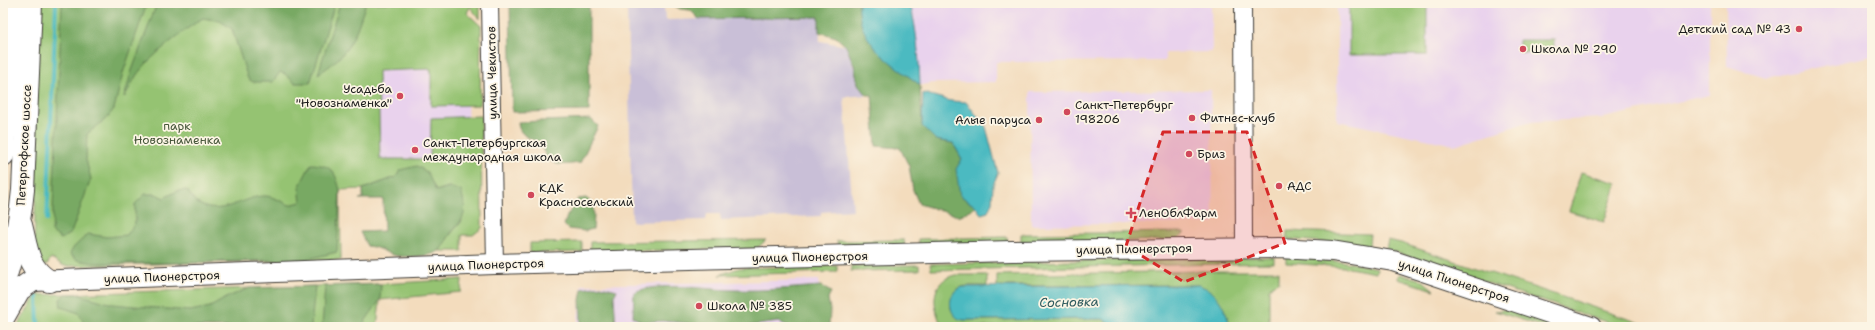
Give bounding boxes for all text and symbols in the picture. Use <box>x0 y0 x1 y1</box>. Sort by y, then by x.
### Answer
place label: Детский сад № 43 <box>1678 21 1791 37</box>
marker: Детский сад № 43 <box>1794 24 1804 34</box>
street label: улица Чекистов <box>483 26 501 120</box>
place label: Школа № 290 <box>1531 41 1617 57</box>
marker: Школа № 290 <box>1518 44 1528 54</box>
place label: Усадьба "Новознаменка" <box>296 81 393 111</box>
street label: Петергофское шоссе <box>13 84 35 206</box>
marker: Усадьба "Новознаменка" <box>395 91 405 101</box>
place label: Санкт-Петербург 198206 <box>1075 97 1174 127</box>
marker: Санкт-Петербург 198206 <box>1062 107 1072 117</box>
place label: Фитнес-клуб <box>1200 110 1275 126</box>
place label: Алые паруса <box>955 112 1032 128</box>
marker: Фитнес-клуб <box>1187 113 1197 123</box>
marker: Алые паруса <box>1034 115 1044 125</box>
park label: парк Новознаменка <box>134 118 221 148</box>
place label: Санкт-Петербургская международная школа <box>423 135 562 165</box>
marker: Санкт-Петербургская международная школа <box>410 145 420 155</box>
place label: Бриз <box>1197 146 1225 162</box>
marker: Бриз <box>1184 149 1194 159</box>
place label: АДС <box>1287 178 1312 194</box>
place label: КДК Красносельский <box>539 180 634 210</box>
marker: АДС <box>1274 181 1284 191</box>
marker: КДК Красносельский <box>526 190 536 200</box>
place label: ЛенОблФарм <box>1139 205 1217 221</box>
marker: ЛенОблФарм <box>1126 208 1136 218</box>
street label: улица Пионерстроя <box>1076 240 1192 258</box>
street label: улица Пионерстроя <box>752 248 868 266</box>
street label: улица Пионерстроя <box>428 255 544 275</box>
street label: улица Пионерстроя <box>1396 255 1512 307</box>
street label: улица Пионерстроя <box>104 267 220 287</box>
water label: Сосновка <box>1039 293 1099 311</box>
place label: Школа № 385 <box>707 298 792 314</box>
marker: Школа № 385 <box>694 301 704 311</box>

